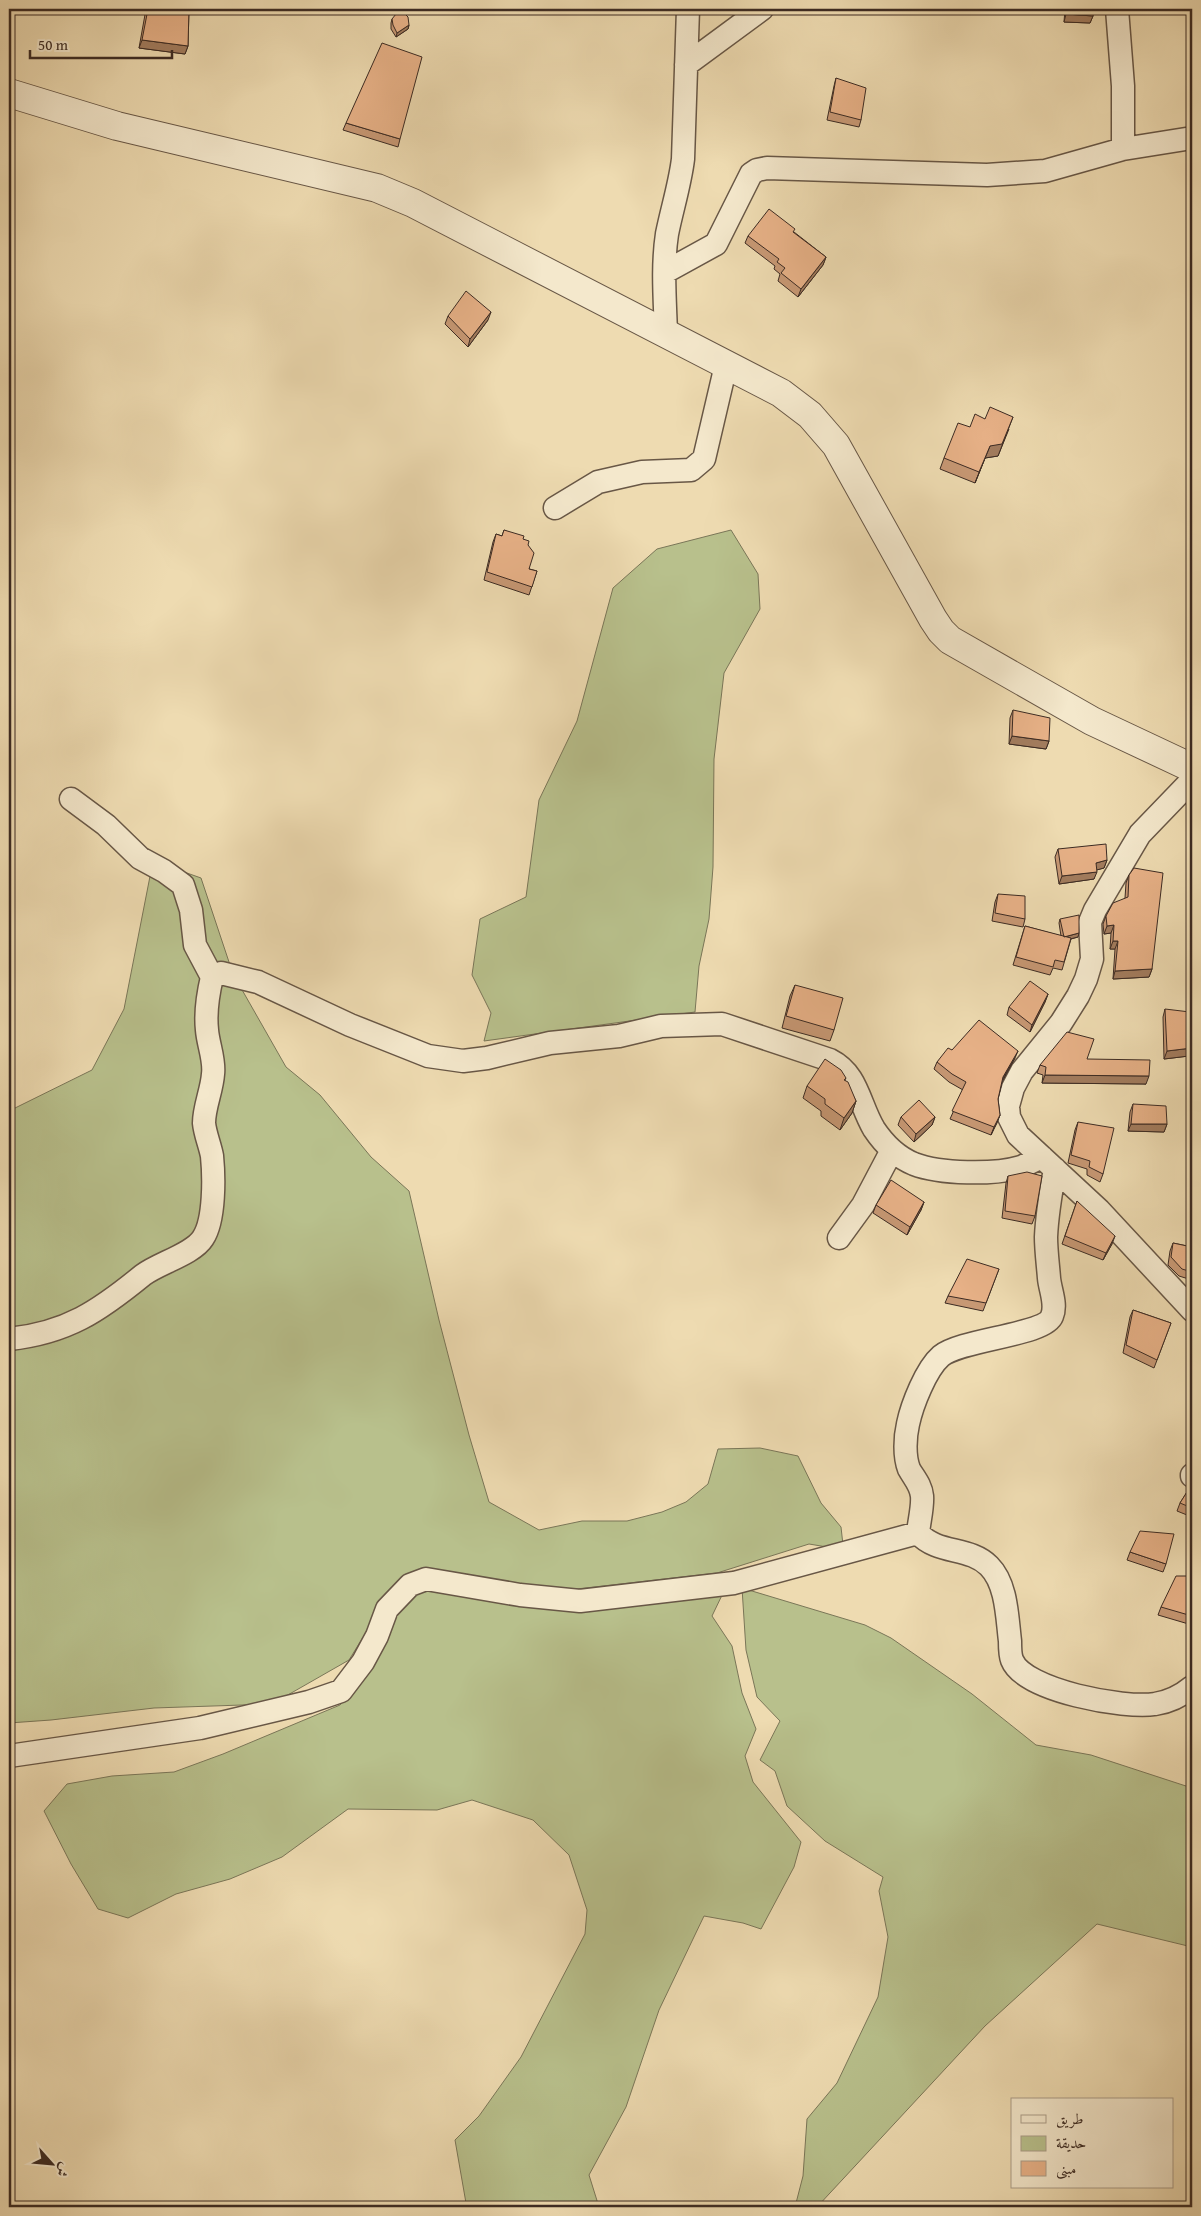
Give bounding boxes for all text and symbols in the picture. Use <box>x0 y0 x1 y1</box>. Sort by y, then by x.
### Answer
scale bar <box>30 28 172 60</box>
text: 50 m <box>38 34 69 55</box>
legend <box>1011 2098 1174 2188</box>
text: طريق <box>1056 2108 1083 2129</box>
text: حديقة <box>1056 2132 1086 2153</box>
north arrow <box>28 2138 78 2188</box>
text: مبنى <box>1056 2158 1076 2180</box>
text: ش <box>51 2159 76 2181</box>

